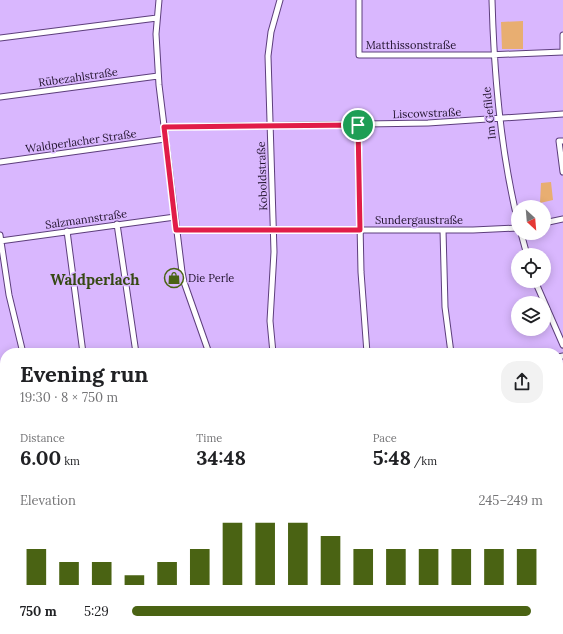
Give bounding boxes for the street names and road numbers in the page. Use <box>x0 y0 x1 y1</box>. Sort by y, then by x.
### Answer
street label: Matthissonstraße <box>366 38 456 52</box>
street label: Rübezahlstraße <box>37 65 119 89</box>
street label: Im Gefilde <box>479 86 499 140</box>
street label: Liscowstraße <box>392 105 462 121</box>
street label: Waldperlacher Straße <box>25 126 137 156</box>
street label: Koboldstraße <box>254 141 270 211</box>
street label: Salzmannstraße <box>44 206 128 232</box>
street label: Sundergaustraße <box>375 213 463 227</box>

